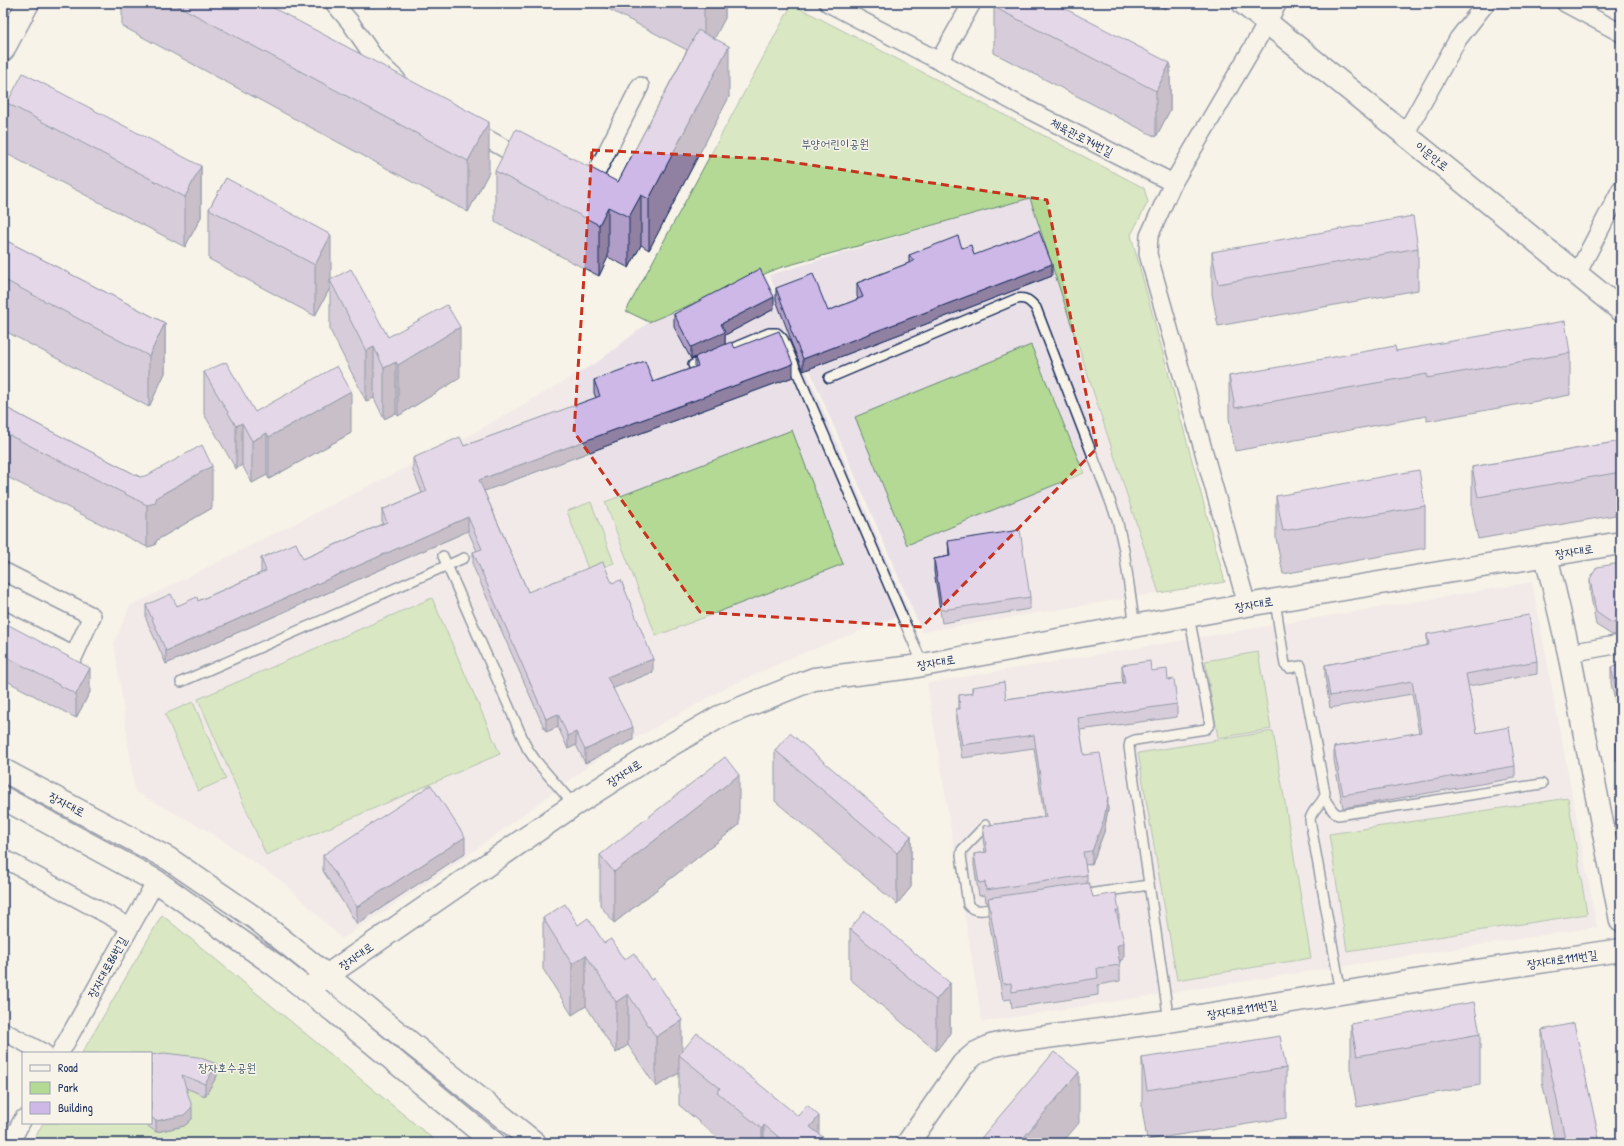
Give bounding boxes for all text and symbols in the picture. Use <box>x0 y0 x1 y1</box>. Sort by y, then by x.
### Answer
street label: 체육관로74번길 <box>1048 114 1117 160</box>
park label: 부양어린이공원 <box>801 135 869 152</box>
street label: 이문안로 <box>1412 137 1452 175</box>
street label: 장자대로 <box>1554 540 1594 562</box>
street label: 장자대로 <box>1234 592 1274 616</box>
street label: 장자대로 <box>916 650 956 674</box>
street label: 장자대로 <box>603 755 645 791</box>
street label: 장자대로 <box>46 787 88 821</box>
street label: 장자대로86번길 <box>83 933 131 1001</box>
street label: 장자대로 <box>335 938 377 974</box>
street label: 장자대로111번길 <box>1526 946 1599 972</box>
street label: 장자대로111번길 <box>1206 995 1279 1023</box>
legend <box>22 1052 152 1124</box>
text: Road <box>58 1059 78 1076</box>
park label: 장자호수공원 <box>198 1059 256 1076</box>
text: Park <box>58 1079 78 1096</box>
text: Building <box>58 1099 93 1116</box>

